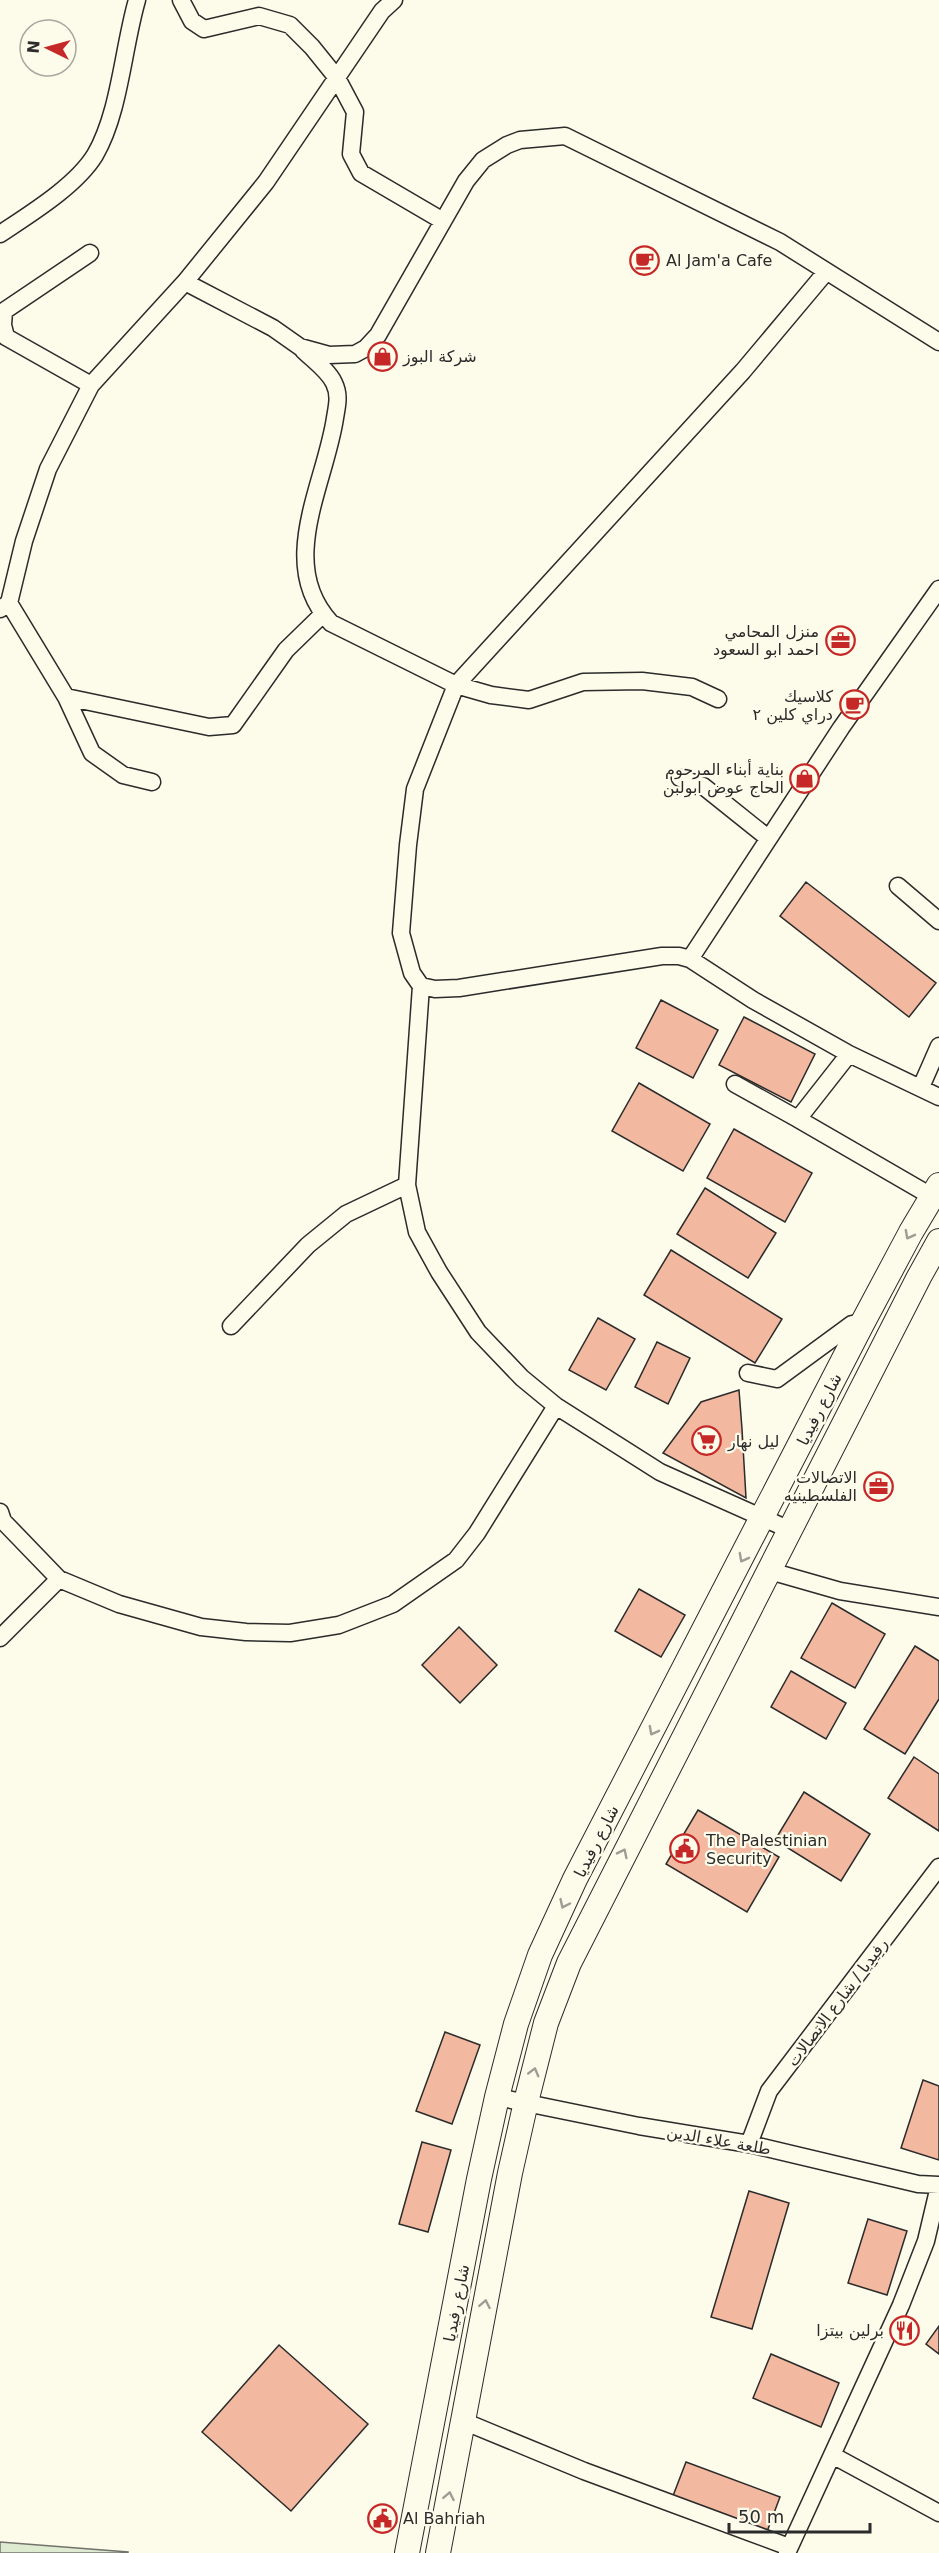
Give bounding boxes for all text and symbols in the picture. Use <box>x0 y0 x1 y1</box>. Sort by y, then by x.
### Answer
north arrow <box>18 18 78 78</box>
text: N <box>24 39 44 54</box>
cafe icon: Al Jam'a Cafe <box>629 244 661 276</box>
place label: Al Jam'a Cafe <box>666 251 772 270</box>
shop icon: شركة البوز <box>366 340 398 372</box>
place label: شركة البوز <box>402 347 477 367</box>
place label: منزل المحامي احمد ابو السعود <box>713 622 819 660</box>
office icon: منزل المحامي احمد ابو السعود <box>824 624 856 656</box>
place label: كلاسيك دراي كلين ٢ <box>752 687 833 725</box>
cafe icon: كلاسيك دراي كلين ٢ <box>838 689 870 721</box>
place label: بناية أبناء المرحوم الحاج عوض ابولبن <box>663 759 784 798</box>
shop icon: بناية أبناء المرحوم الحاج عوض ابولبن <box>789 762 821 794</box>
one-way arrow <box>905 1229 916 1239</box>
street label: شارع رفيديا <box>793 1370 847 1449</box>
supermarket icon: ليل نهار <box>691 1425 723 1457</box>
place label: ليل نهار <box>727 1432 779 1452</box>
place label: الاتصالات الفلسطينيه <box>784 1468 857 1505</box>
office icon: الاتصالات الفلسطينيه <box>862 1470 894 1502</box>
one-way arrow <box>739 1552 750 1562</box>
one-way arrow <box>649 1724 660 1735</box>
street label: شارع رفيديا <box>570 1802 624 1881</box>
place label: The Palestinian Security <box>705 1831 827 1868</box>
public building icon: The Palestinian Security <box>669 1833 701 1865</box>
one-way arrow <box>616 1849 627 1860</box>
one-way arrow <box>559 1898 571 1909</box>
street label: رفيديا / شارع الاتصالات <box>783 1935 892 2071</box>
one-way arrow <box>526 2067 539 2077</box>
street label: طلعة علاء الدين <box>665 2122 772 2160</box>
street label: شارع رفيديا <box>440 2263 474 2344</box>
one-way arrow <box>478 2299 491 2309</box>
restaurant icon: برلين بيتزا <box>889 2314 921 2346</box>
place label: برلين بيتزا <box>816 2321 884 2341</box>
one-way arrow <box>442 2491 455 2501</box>
scale bar <box>729 2496 870 2534</box>
public building icon: Al Bahriah <box>366 2502 398 2534</box>
text: 50 m <box>738 2506 784 2527</box>
place label: Al Bahriah <box>403 2509 485 2528</box>

